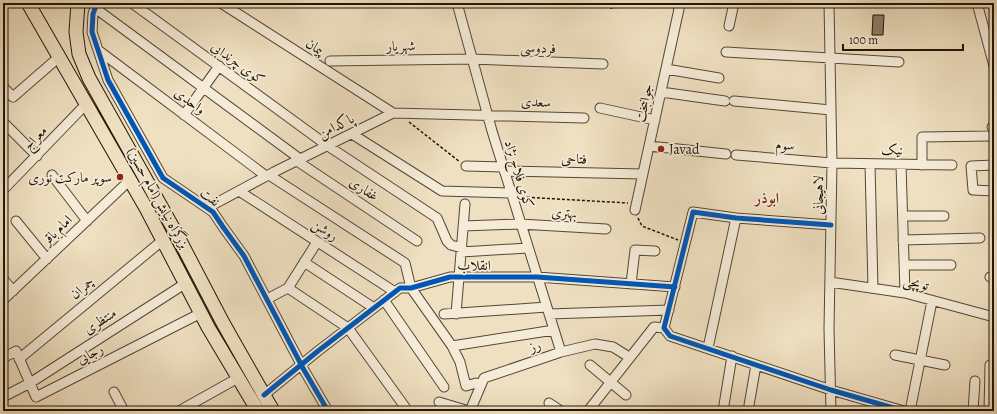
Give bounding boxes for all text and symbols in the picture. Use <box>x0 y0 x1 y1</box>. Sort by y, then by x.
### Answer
scale bar <box>843 26 963 52</box>
text: 100 m <box>849 32 878 48</box>
street label: پیمان <box>302 34 329 60</box>
street label: شهریار <box>384 36 416 56</box>
street label: کوی چرندابی <box>207 37 269 89</box>
street label: فردوسی <box>520 38 556 58</box>
street label: جوانبخت <box>631 82 657 124</box>
street label: واحدی <box>171 83 209 119</box>
street label: سعدی <box>520 92 552 112</box>
street label: پاکدامن <box>315 109 359 144</box>
street label: معراج <box>19 121 54 157</box>
street label: سوم <box>774 135 795 158</box>
street label: کوی فلاح نژاد <box>497 138 538 211</box>
place label: Javad <box>669 140 700 159</box>
street label: نیک <box>881 140 903 160</box>
street label: بزرگراه نیایش(امام حسین) <box>120 144 194 254</box>
marker: Javad <box>656 144 666 154</box>
street label: فتاحی <box>561 149 587 169</box>
place label: سوپر مارکت نوری <box>28 168 112 187</box>
marker: سوپر مارکت نوری <box>115 172 125 182</box>
street label: غفاری <box>346 172 382 206</box>
street label: لاهیجانی <box>809 175 828 215</box>
street label: نفت <box>196 183 224 211</box>
district label: ابوذر <box>753 188 779 208</box>
street label: بهتری <box>551 203 577 223</box>
street label: امام باقر <box>36 211 78 253</box>
street label: روشن <box>308 214 342 246</box>
street label: انقلاب <box>457 256 491 275</box>
street label: توپچی <box>901 271 931 295</box>
street label: چمران <box>66 272 98 304</box>
street label: منتظری <box>80 303 120 339</box>
street label: رز <box>525 335 543 357</box>
street label: رجایی <box>73 339 107 369</box>

